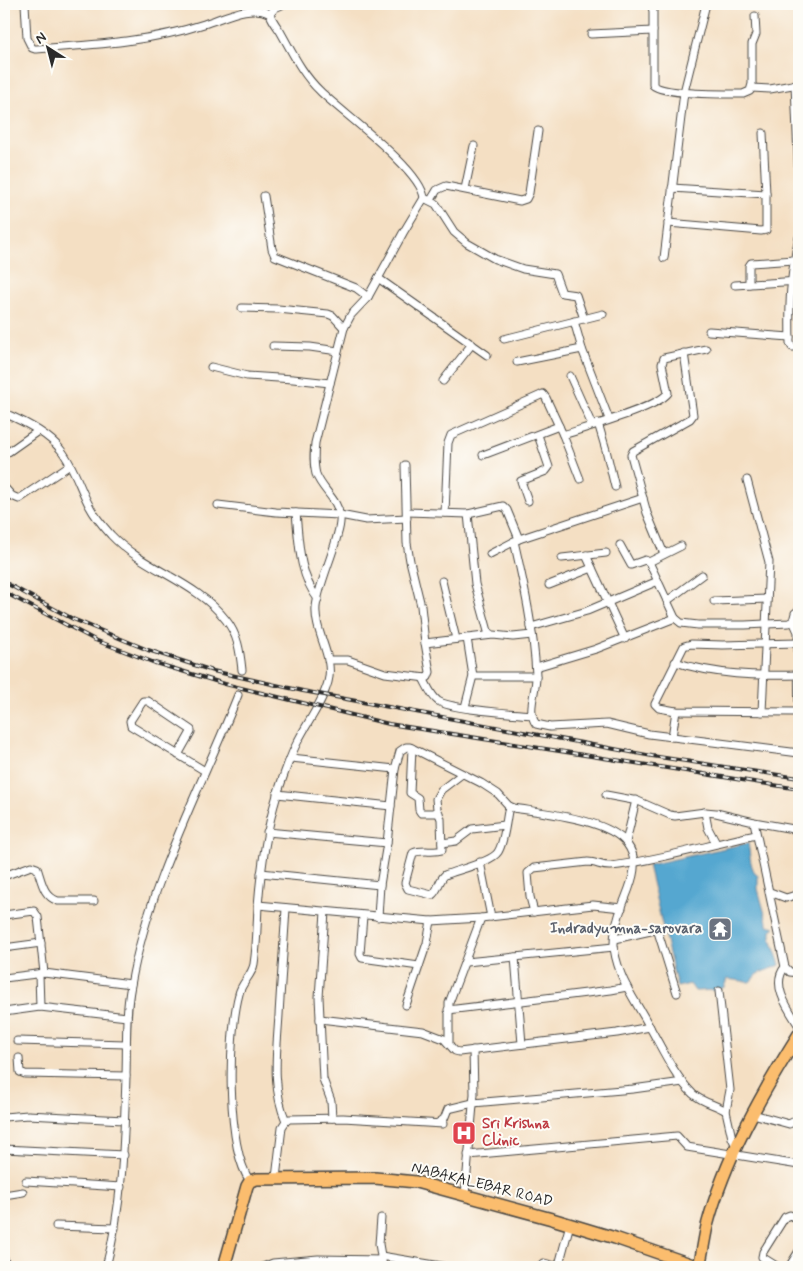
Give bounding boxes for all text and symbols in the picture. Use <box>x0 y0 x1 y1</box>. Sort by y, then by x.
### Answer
north arrow <box>22 22 72 72</box>
text: N <box>32 28 50 48</box>
temple icon: Indradyumna-sarovara <box>707 916 733 942</box>
place label: Indradyumna-sarovara <box>550 919 702 939</box>
place label: Sri Krishna Clinic <box>482 1114 550 1151</box>
hospital icon: Sri Krishna Clinic <box>451 1120 477 1146</box>
street label: NABAKALEBAR ROAD <box>409 1158 555 1212</box>

